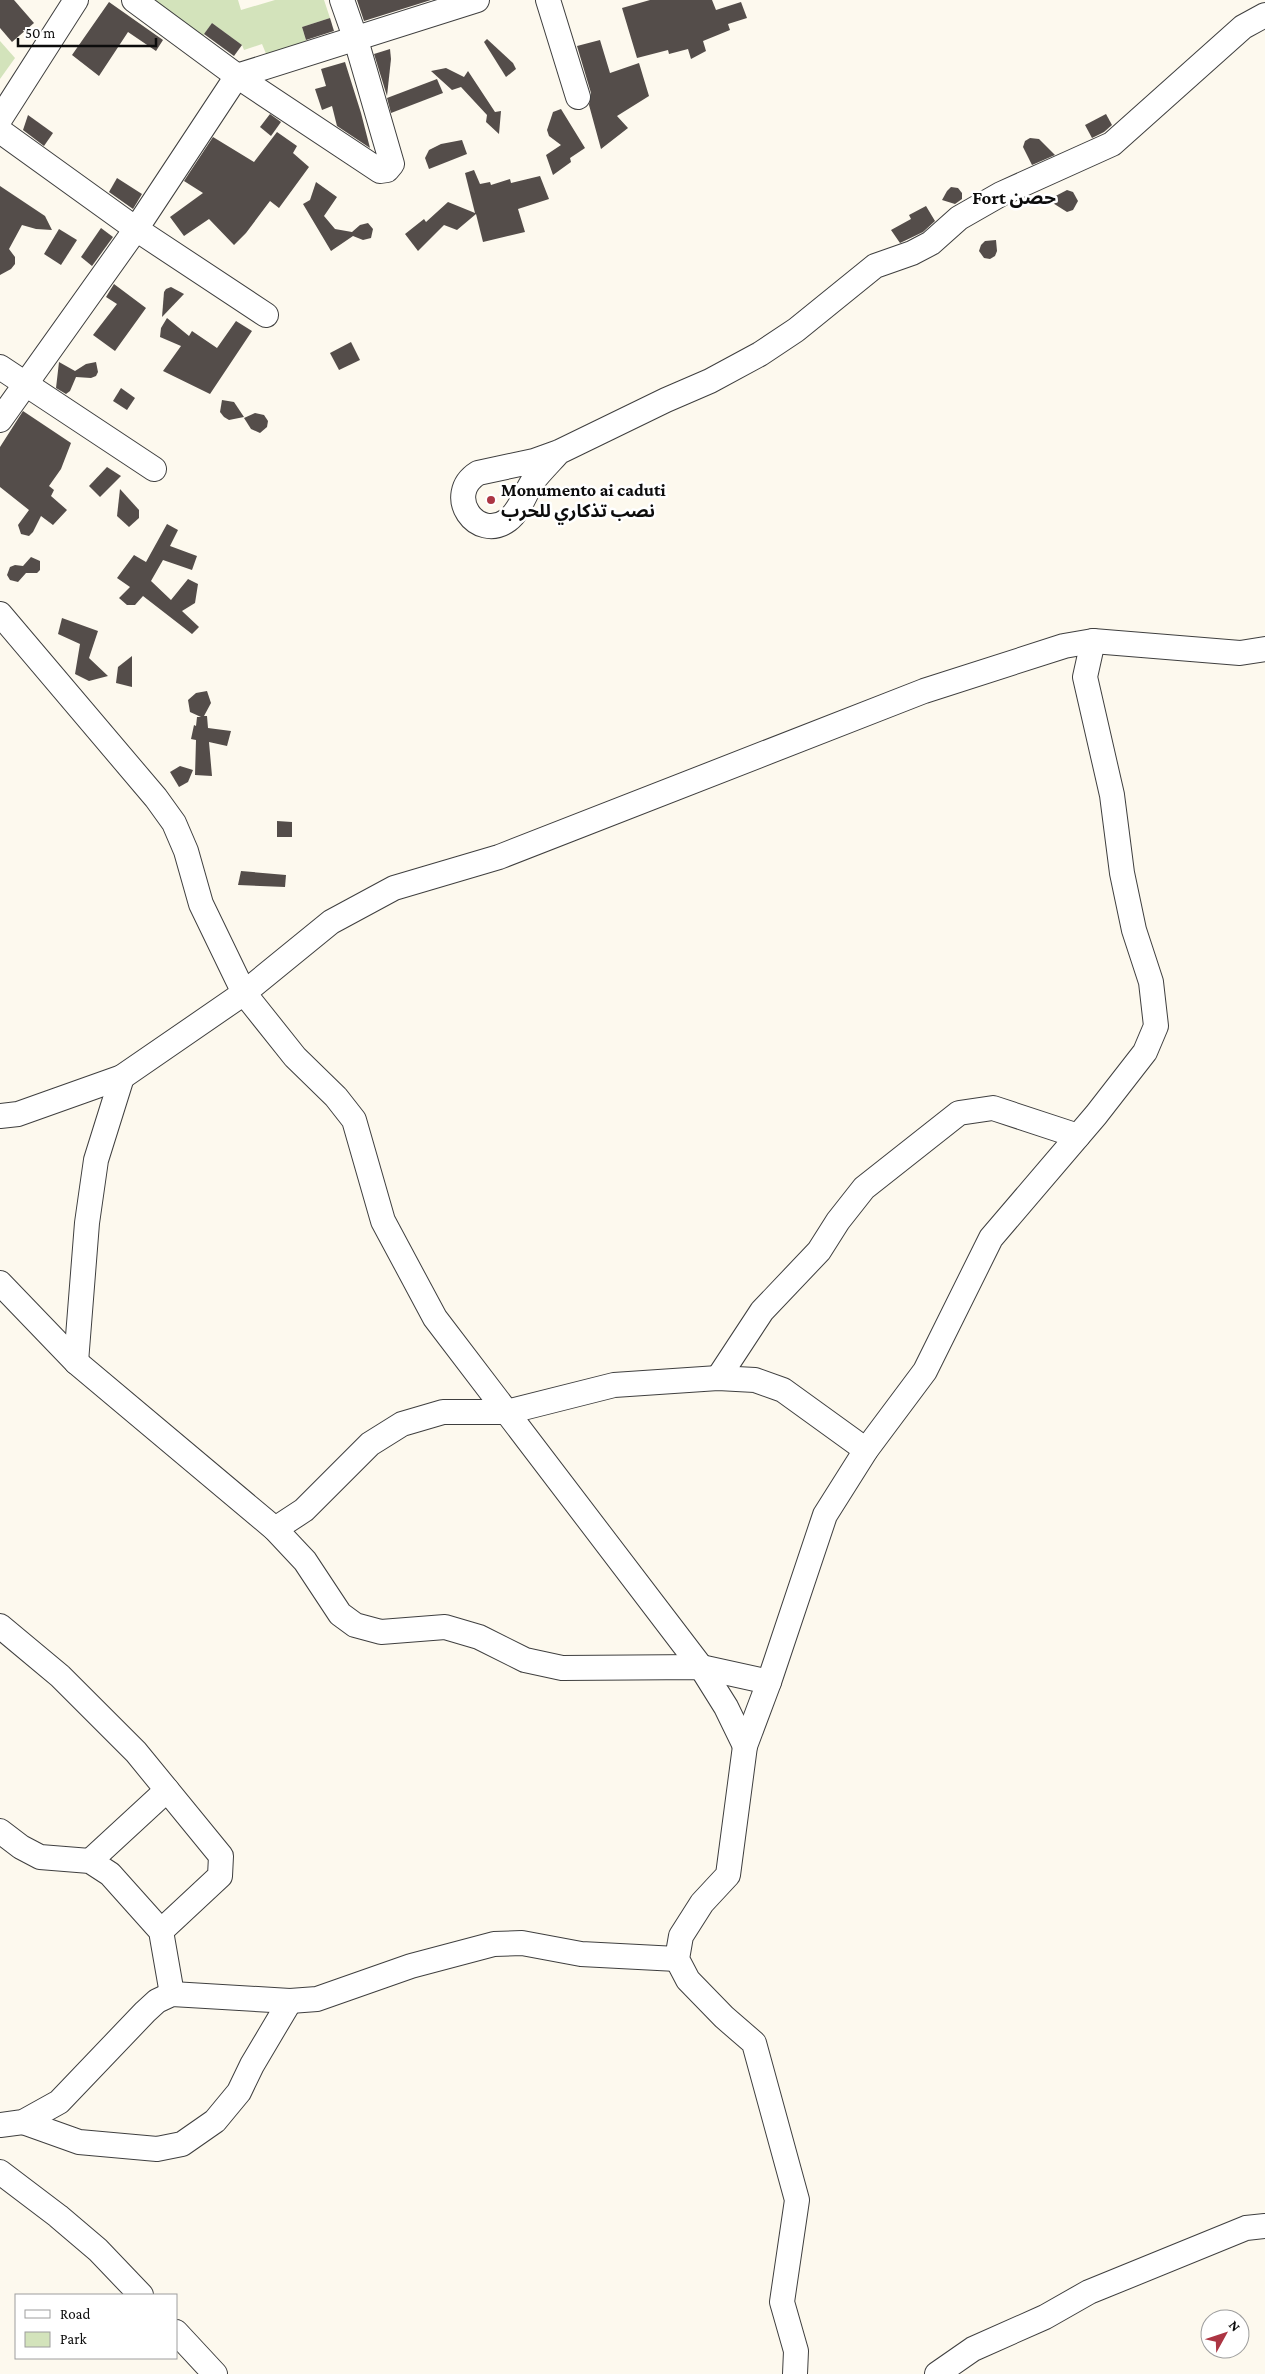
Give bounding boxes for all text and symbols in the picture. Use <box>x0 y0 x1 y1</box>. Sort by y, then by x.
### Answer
scale bar <box>18 15 155 47</box>
text: 50 m <box>25 25 55 41</box>
district label: Fort حصن <box>972 187 1056 208</box>
place label: Monumento ai caduti نصب تذكاري للحرب <box>501 480 666 525</box>
marker: Monumento ai caduti نصب تذكاري للحرب <box>485 494 497 506</box>
legend <box>15 2294 178 2359</box>
text: Road <box>60 2306 91 2322</box>
north arrow <box>1200 2309 1250 2359</box>
text: N <box>1226 2317 1244 2335</box>
text: Park <box>60 2331 87 2347</box>

